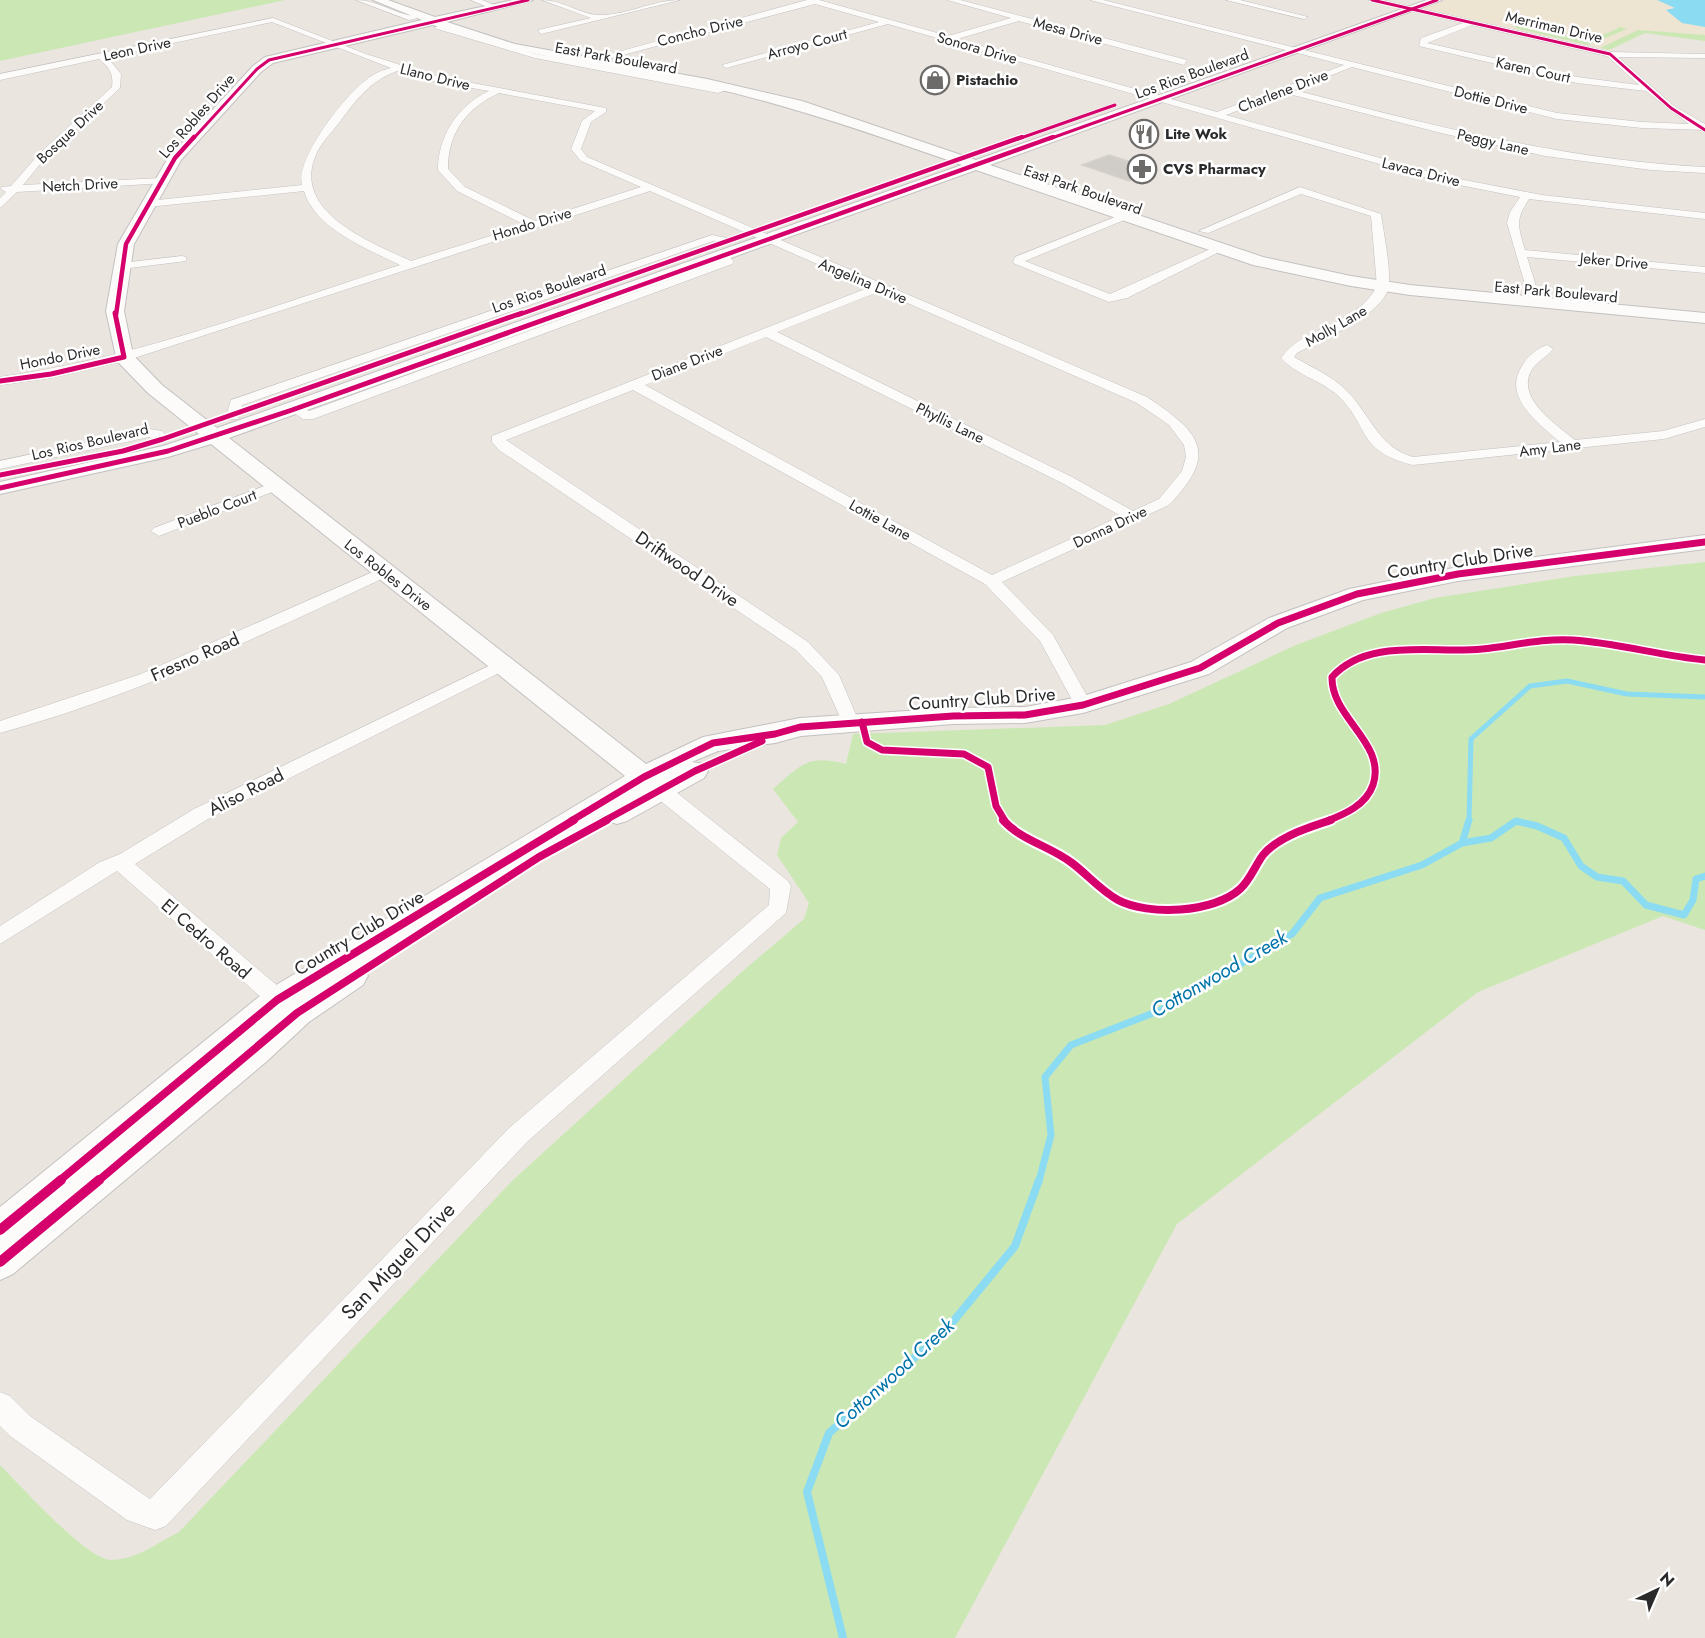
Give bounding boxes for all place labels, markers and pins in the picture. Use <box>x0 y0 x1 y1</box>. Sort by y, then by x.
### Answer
shop icon: Pistachio <box>919 64 951 96</box>
place label: Pistachio <box>956 69 1018 91</box>
restaurant icon: Lite Wok <box>1128 118 1160 150</box>
place label: Lite Wok <box>1165 123 1228 145</box>
pharmacy icon: CVS Pharmacy <box>1126 153 1158 185</box>
place label: CVS Pharmacy <box>1163 158 1266 180</box>

